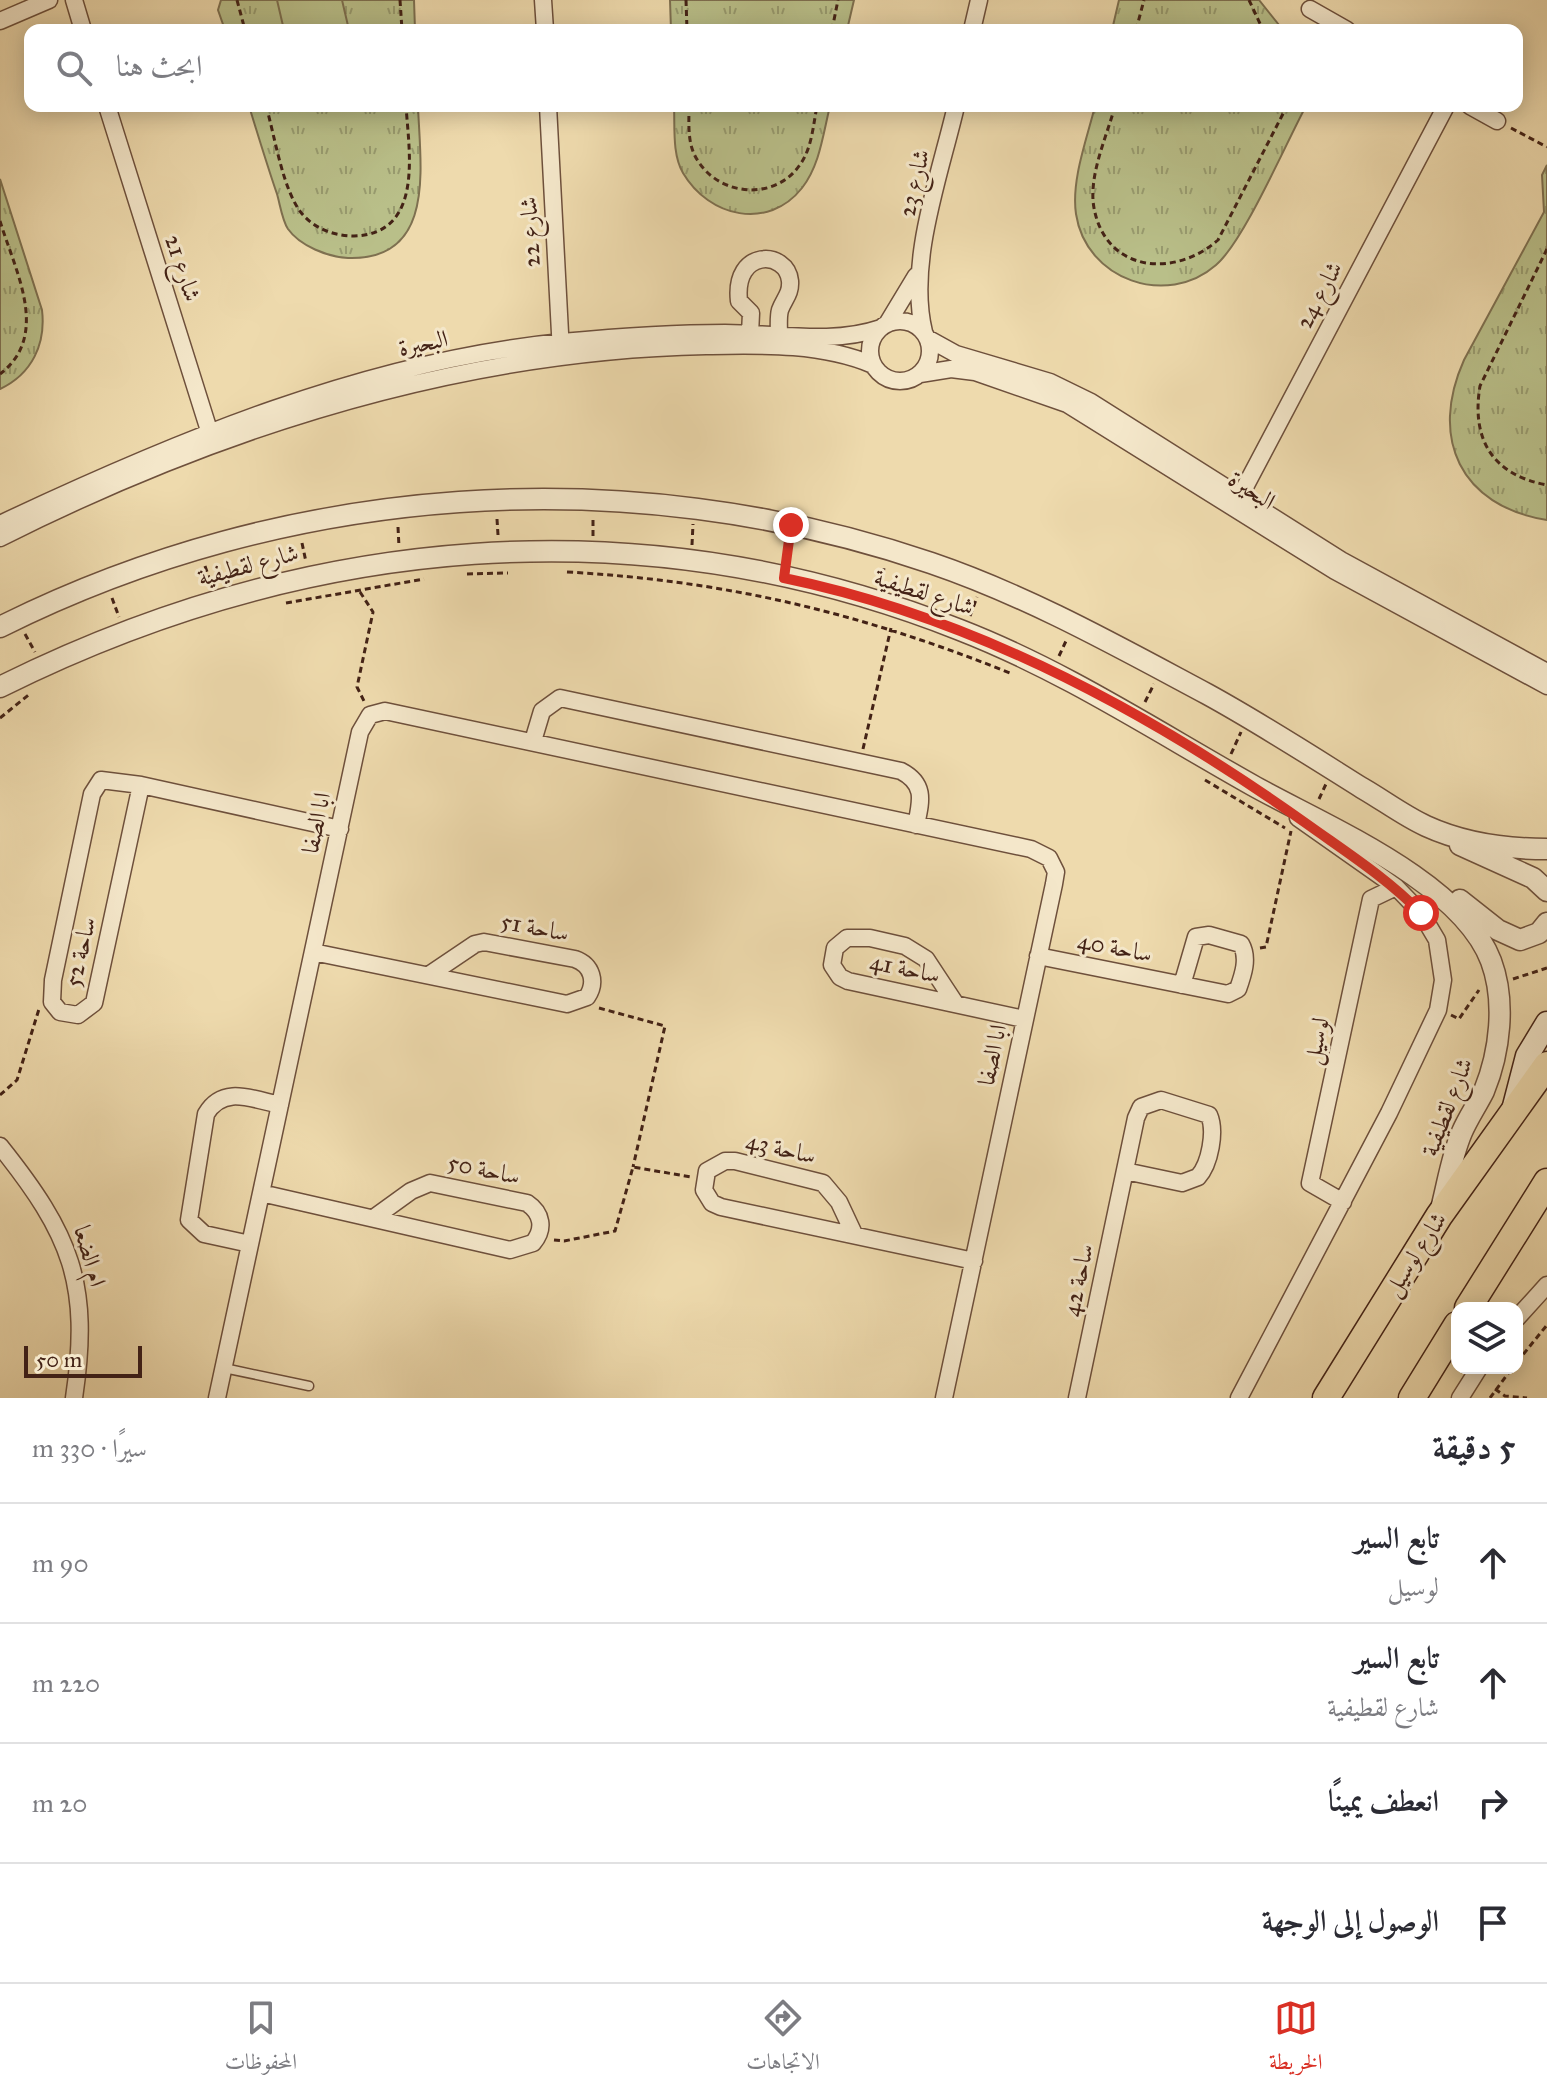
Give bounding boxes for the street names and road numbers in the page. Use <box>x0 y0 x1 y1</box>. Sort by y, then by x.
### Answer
street label: شارع 23 <box>892 146 941 221</box>
street label: شارع 22 <box>513 196 552 268</box>
street label: شارع 21 <box>153 231 208 307</box>
street label: شارع 24 <box>1289 256 1354 336</box>
street label: البحيرة <box>395 323 451 363</box>
street label: البحيرة <box>1223 464 1281 516</box>
street label: شارع لقطيفية <box>194 537 303 598</box>
street label: شارع لقطيفية <box>869 562 978 627</box>
street label: ابا الصفا <box>295 790 337 856</box>
street label: ساحة 51 <box>498 906 572 948</box>
street label: ساحة 52 <box>57 914 103 990</box>
street label: ساحة 40 <box>1075 925 1155 969</box>
street label: ساحة 41 <box>867 946 943 990</box>
street label: لوسيل <box>1296 1015 1338 1068</box>
street label: ابا الصفا <box>971 1022 1013 1088</box>
street label: شارع لقطيفية <box>1415 1053 1484 1162</box>
street label: ساحة 43 <box>743 1125 819 1171</box>
street label: ساحة 50 <box>445 1147 523 1191</box>
street label: شارع لوسيل <box>1377 1206 1457 1304</box>
street label: ام الضعا <box>61 1222 113 1292</box>
street label: ساحة 42 <box>1056 1241 1100 1319</box>

